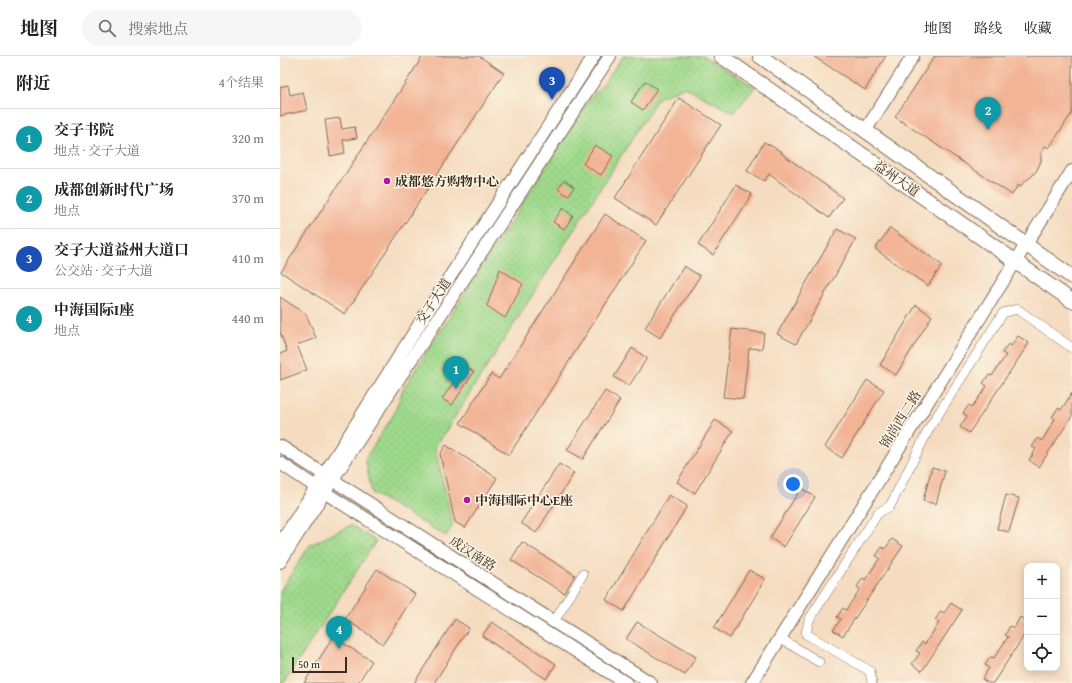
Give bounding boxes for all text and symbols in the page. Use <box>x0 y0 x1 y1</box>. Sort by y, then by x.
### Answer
search box <box>82 10 362 46</box>
text: 地图 <box>20 14 58 42</box>
icon: search <box>96 17 118 39</box>
text: 搜索地点 <box>128 18 188 39</box>
text: 地图 <box>924 18 952 38</box>
text: 路线 <box>974 18 1002 38</box>
text: 收藏 <box>1024 18 1052 38</box>
pin: 3 <box>539 67 565 100</box>
text: 附近 <box>16 70 50 95</box>
text: 4个结果 <box>219 73 264 92</box>
pin: 2 <box>975 97 1001 130</box>
text: 交子书院 <box>54 119 114 140</box>
text: 1 <box>26 129 32 148</box>
text: 320 m <box>232 129 264 148</box>
text: 地点 · 交子大道 <box>54 141 140 160</box>
street label: 益州大道 <box>870 156 923 201</box>
place label: 成都悠方购物中心 <box>395 172 499 191</box>
marker: 成都悠方购物中心 <box>382 176 392 186</box>
text: 成都创新时代广场 <box>54 179 174 200</box>
text: 2 <box>26 189 32 208</box>
text: 370 m <box>232 189 264 208</box>
text: 地点 <box>54 201 80 220</box>
text: 交子大道益州大道口 <box>54 239 189 260</box>
text: 3 <box>26 249 32 268</box>
text: 410 m <box>232 249 264 268</box>
text: 公交站 · 交子大道 <box>54 261 153 280</box>
street label: 交子大道 <box>411 274 456 328</box>
text: 中海国际I座 <box>54 299 134 320</box>
text: 4 <box>26 309 32 328</box>
text: 440 m <box>232 309 264 328</box>
text: 地点 <box>54 321 80 340</box>
pin: 1 <box>443 356 469 389</box>
street label: 锦尚西二路 <box>875 387 926 452</box>
your location <box>783 474 803 494</box>
place label: 中海国际中心E座 <box>475 491 573 510</box>
marker: 中海国际中心E座 <box>462 495 472 505</box>
street label: 成汉南路 <box>446 531 500 576</box>
map controls <box>1024 563 1060 671</box>
button: + <box>1024 563 1060 599</box>
button: − <box>1024 599 1060 635</box>
pin: 4 <box>326 616 352 649</box>
button: locate <box>1024 635 1060 671</box>
scale bar <box>292 655 347 674</box>
text: 50 m <box>298 656 320 672</box>

